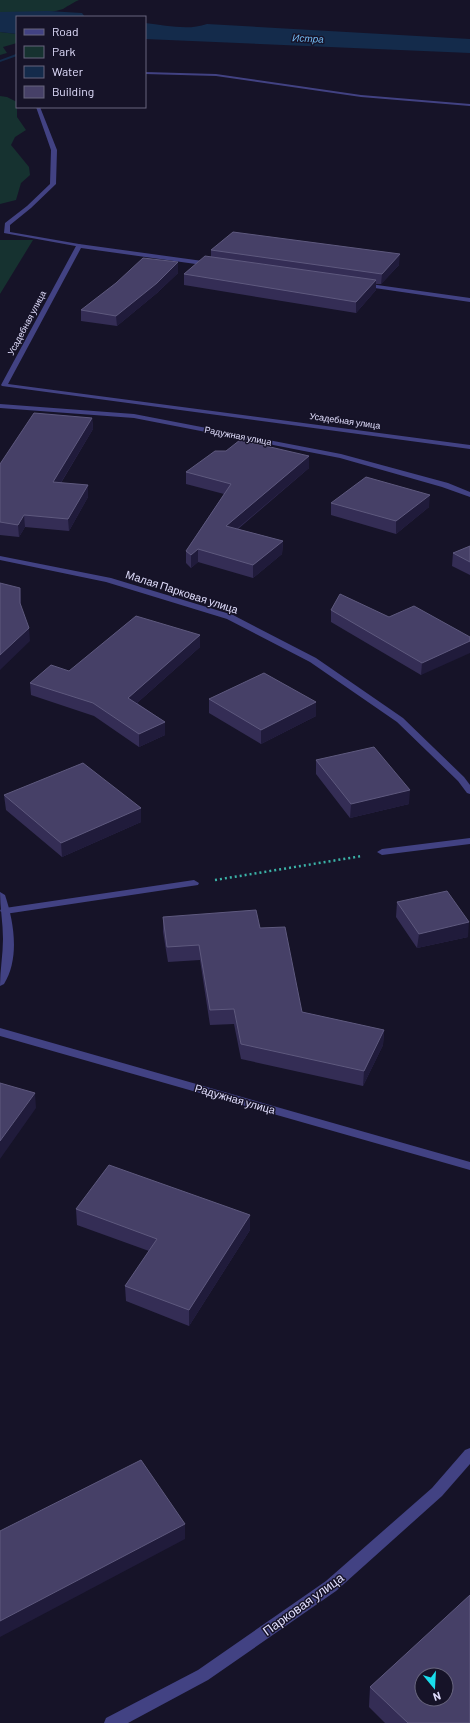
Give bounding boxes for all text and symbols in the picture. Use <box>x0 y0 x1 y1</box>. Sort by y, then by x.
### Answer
legend <box>16 16 146 108</box>
text: Road <box>52 24 79 38</box>
water label: Истра <box>292 31 324 45</box>
text: Park <box>52 44 76 58</box>
text: Water <box>52 64 84 78</box>
text: Building <box>52 84 94 98</box>
street label: Усадебная улица <box>5 289 48 357</box>
street label: Усадебная улица <box>309 410 381 431</box>
street label: Радужная улица <box>204 424 273 447</box>
street label: Малая Парковая улица <box>124 567 241 616</box>
street label: Радужная улица <box>193 1081 278 1116</box>
street label: Парковая улица <box>259 1569 347 1639</box>
north arrow <box>414 1667 454 1707</box>
text: N <box>432 1690 443 1704</box>

